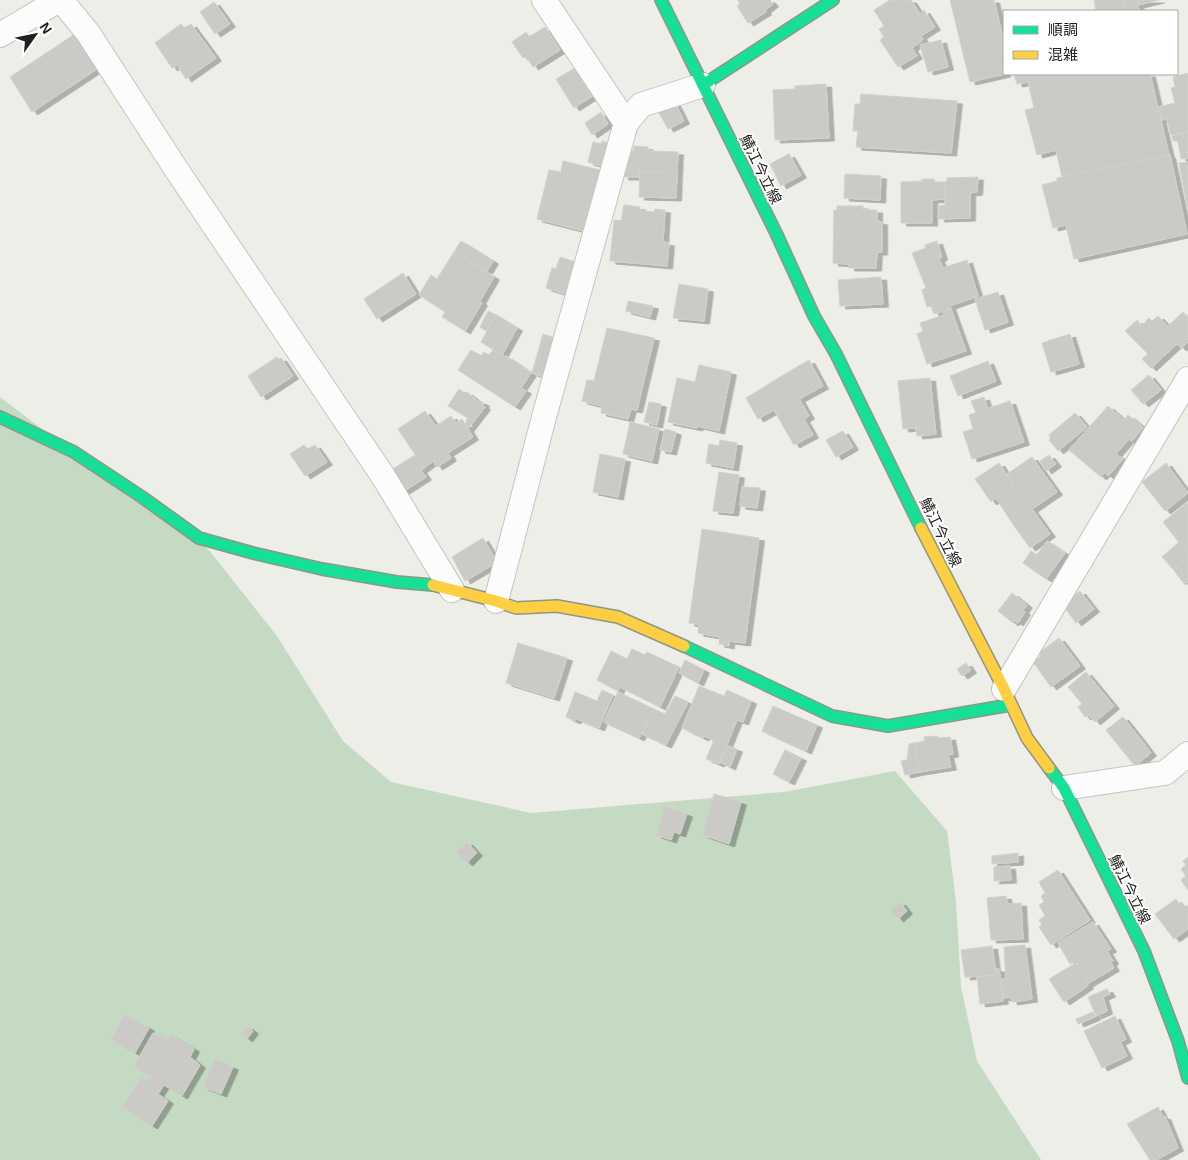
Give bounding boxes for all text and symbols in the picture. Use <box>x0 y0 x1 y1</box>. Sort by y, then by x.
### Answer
north arrow <box>10 10 60 60</box>
legend <box>1003 10 1178 75</box>
text: N <box>36 19 55 37</box>
text: 順調 <box>1048 21 1078 38</box>
text: 混雑 <box>1048 46 1078 63</box>
street label: 鯖江今立線 <box>737 132 785 206</box>
street label: 鯖江今立線 <box>917 495 965 569</box>
street label: 鯖江今立線 <box>1106 852 1154 926</box>

